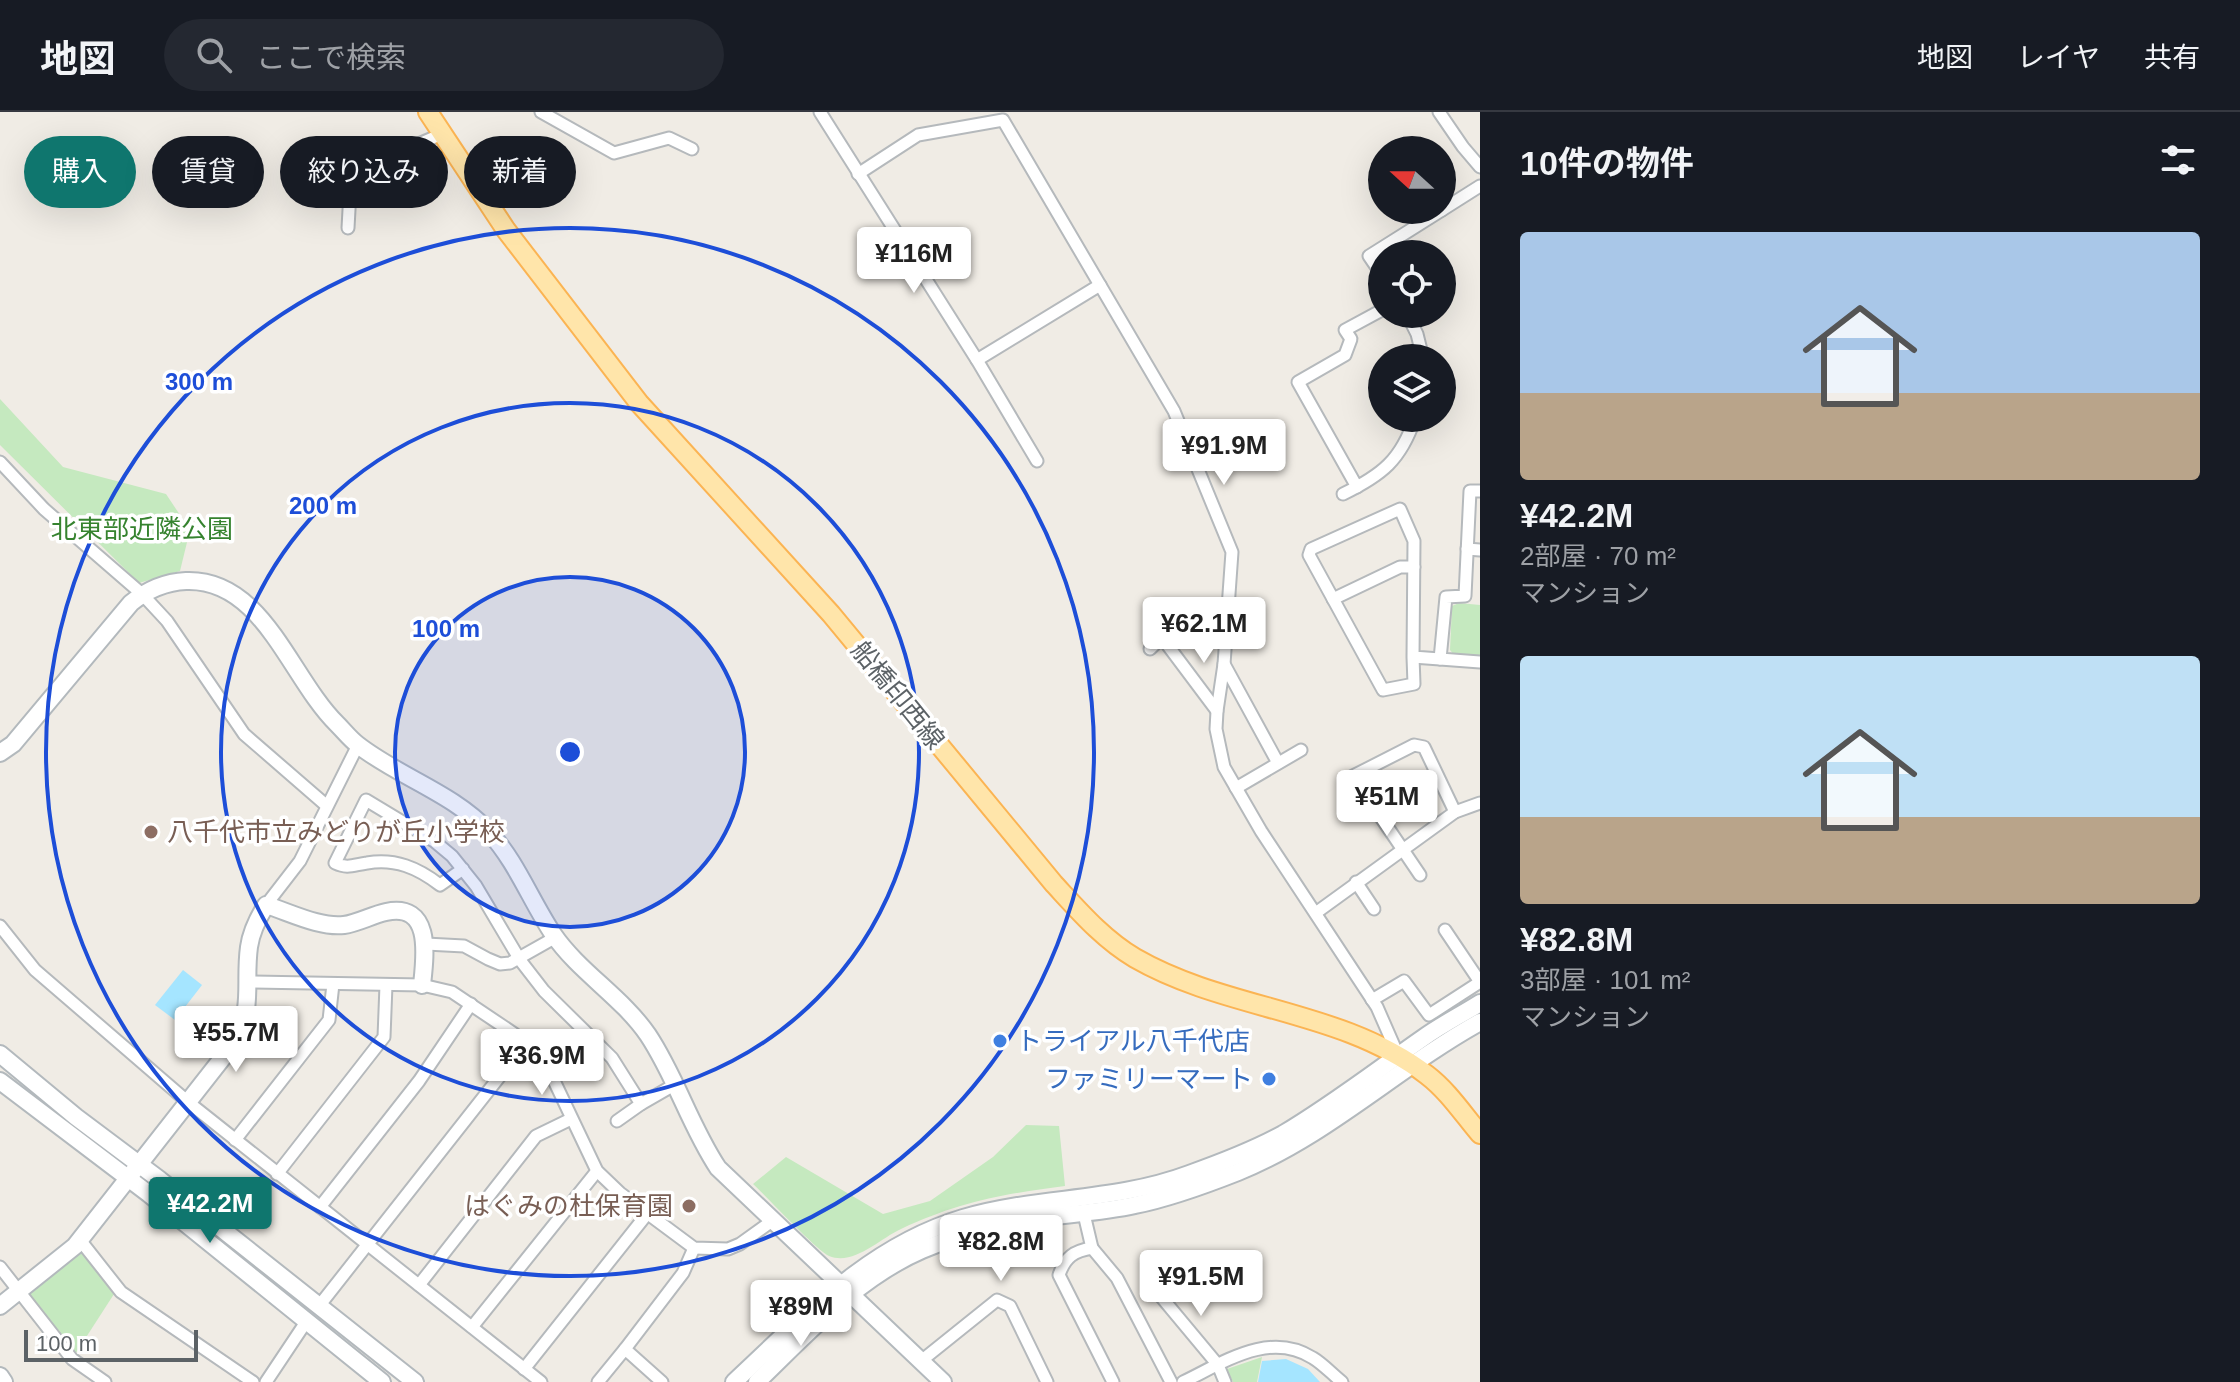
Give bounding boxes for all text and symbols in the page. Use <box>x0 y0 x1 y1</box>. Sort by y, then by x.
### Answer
search box <box>164 19 724 91</box>
icon: search <box>192 33 236 77</box>
text: 地図 <box>40 38 116 80</box>
text: ここで検索 <box>256 41 406 74</box>
text: 地図 <box>1917 42 1973 73</box>
text: レイヤ <box>2017 42 2100 73</box>
text: 共有 <box>2144 42 2200 73</box>
chip: 購入 <box>24 136 136 208</box>
chip: 賃貸 <box>152 136 264 208</box>
chip: 絞り込み <box>280 136 448 208</box>
chip: 新着 <box>464 136 576 208</box>
north arrow <box>1368 136 1456 224</box>
map controls <box>1368 136 1456 432</box>
icon: filters <box>2156 138 2200 182</box>
text: 10件の物件 <box>1520 144 1694 182</box>
pin: ¥116M <box>858 227 970 295</box>
text: ¥116M <box>875 238 953 268</box>
button: locate <box>1368 240 1456 328</box>
icon: home <box>1788 284 1932 428</box>
button: layers <box>1368 344 1456 432</box>
text: 300 m <box>165 368 233 395</box>
pin: ¥91.9M <box>1159 419 1289 487</box>
text: ¥91.9M <box>1181 430 1267 460</box>
text: 200 m <box>289 492 357 519</box>
text: ¥42.2M <box>1520 496 1633 534</box>
park label: 北東部近隣公園 <box>51 514 233 544</box>
text: 2部屋 · 70 m² <box>1520 541 1676 571</box>
text: マンション <box>1520 578 1650 608</box>
pin: ¥62.1M <box>1139 597 1269 665</box>
text: ¥62.1M <box>1161 608 1247 638</box>
text: 100 m <box>412 615 480 642</box>
street label: 船橋印西線 <box>845 635 951 755</box>
icon: home <box>1788 708 1932 852</box>
centre of rings <box>556 738 584 766</box>
pin: ¥51M <box>1340 770 1434 838</box>
text: ¥51M <box>1354 781 1420 811</box>
place label: 八千代市立みどりが丘小学校 <box>167 817 505 847</box>
marker: 八千代市立みどりが丘小学校 <box>142 823 160 841</box>
text: ¥82.8M <box>1520 920 1633 958</box>
text: 3部屋 · 101 m² <box>1520 965 1691 995</box>
text: マンション <box>1520 1002 1650 1032</box>
pin: ¥55.7M <box>171 1006 301 1074</box>
text: ¥55.7M <box>193 1017 279 1047</box>
place label: トライアル八千代店 <box>1016 1026 1250 1056</box>
pin: ¥36.9M <box>477 1029 607 1097</box>
marker: トライアル八千代店 <box>991 1032 1009 1050</box>
text: ¥36.9M <box>499 1040 585 1070</box>
place label: ファミリーマート <box>1045 1064 1253 1094</box>
marker: ファミリーマート <box>1260 1070 1278 1088</box>
pin: ¥42.2M <box>145 1177 275 1245</box>
text: ¥42.2M <box>167 1188 253 1218</box>
place label: はぐみの杜保育園 <box>464 1191 673 1221</box>
marker: はぐみの杜保育園 <box>680 1197 698 1215</box>
pin: ¥82.8M <box>936 1215 1066 1283</box>
text: ¥82.8M <box>958 1226 1044 1256</box>
pin: ¥91.5M <box>1136 1250 1266 1318</box>
text: ¥91.5M <box>1158 1261 1244 1291</box>
pin: ¥89M <box>754 1280 848 1348</box>
text: ¥89M <box>768 1291 834 1321</box>
scale bar <box>24 1326 198 1362</box>
text: 100 m <box>36 1331 97 1356</box>

